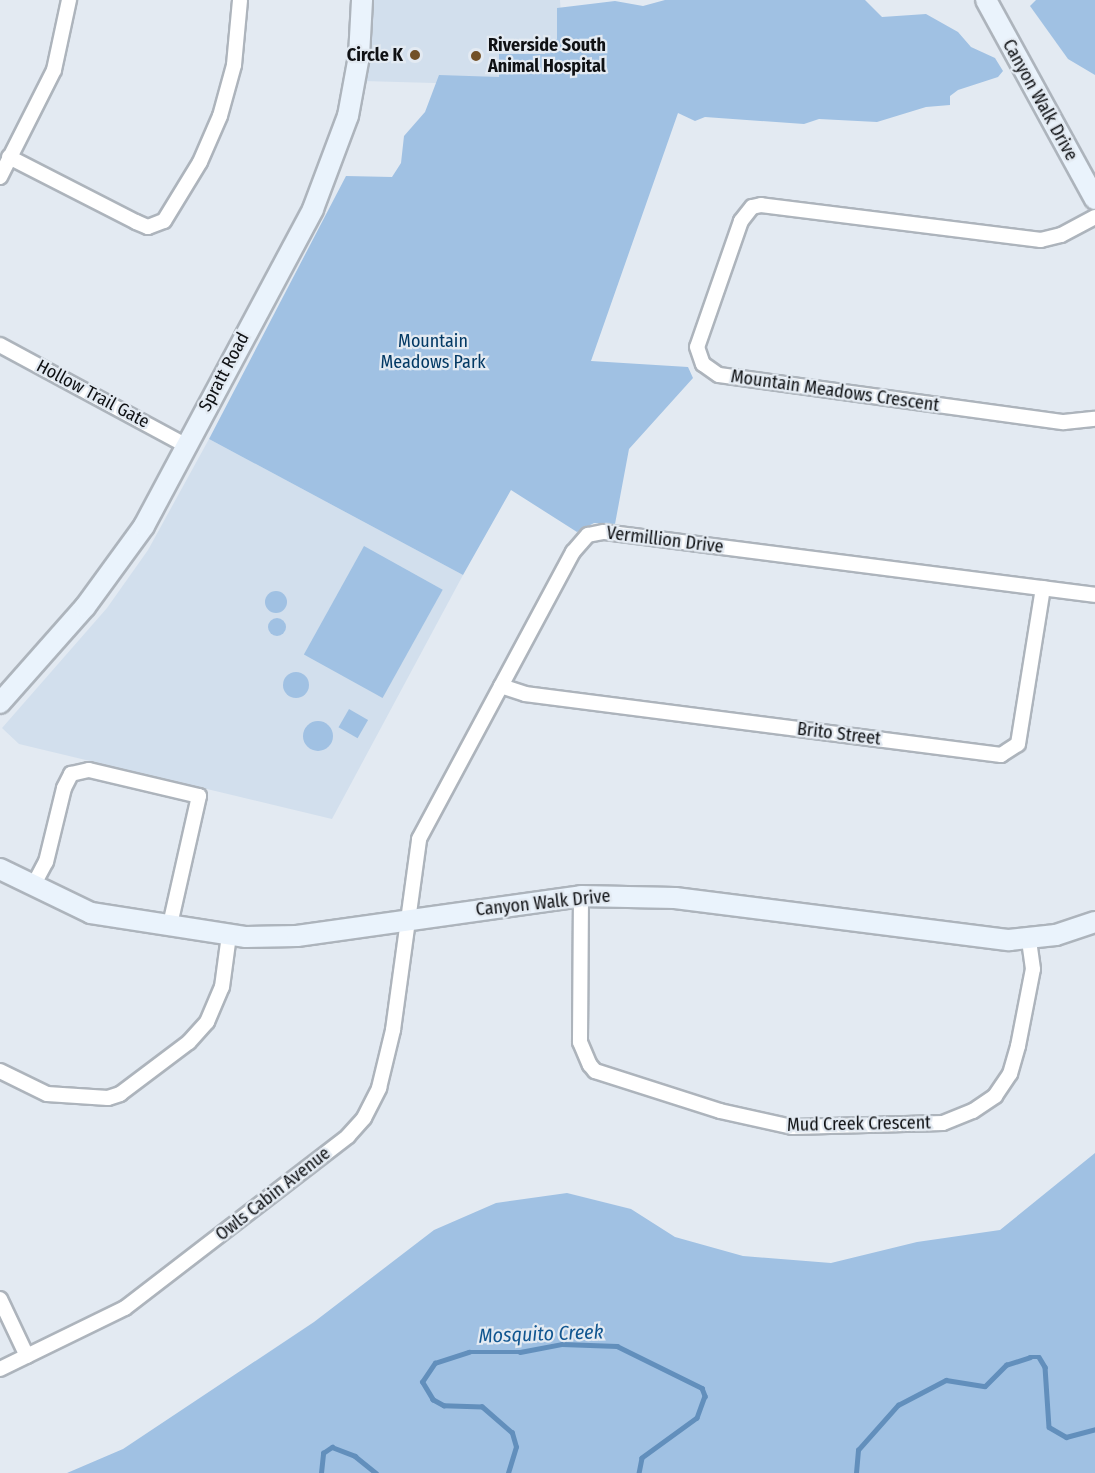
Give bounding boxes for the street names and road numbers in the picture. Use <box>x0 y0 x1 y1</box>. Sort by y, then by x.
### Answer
street label: Canyon Walk Drive <box>998 36 1082 164</box>
street label: Spratt Road <box>194 329 254 415</box>
street label: Hollow Trail Gate <box>33 355 153 433</box>
street label: Mountain Meadows Crescent <box>730 366 940 416</box>
street label: Vermillion Drive <box>605 522 725 558</box>
street label: Brito Street <box>796 718 882 750</box>
street label: Canyon Walk Drive <box>475 885 611 921</box>
street label: Mud Creek Crescent <box>787 1112 931 1136</box>
street label: Owls Cabin Avenue <box>211 1143 335 1245</box>

